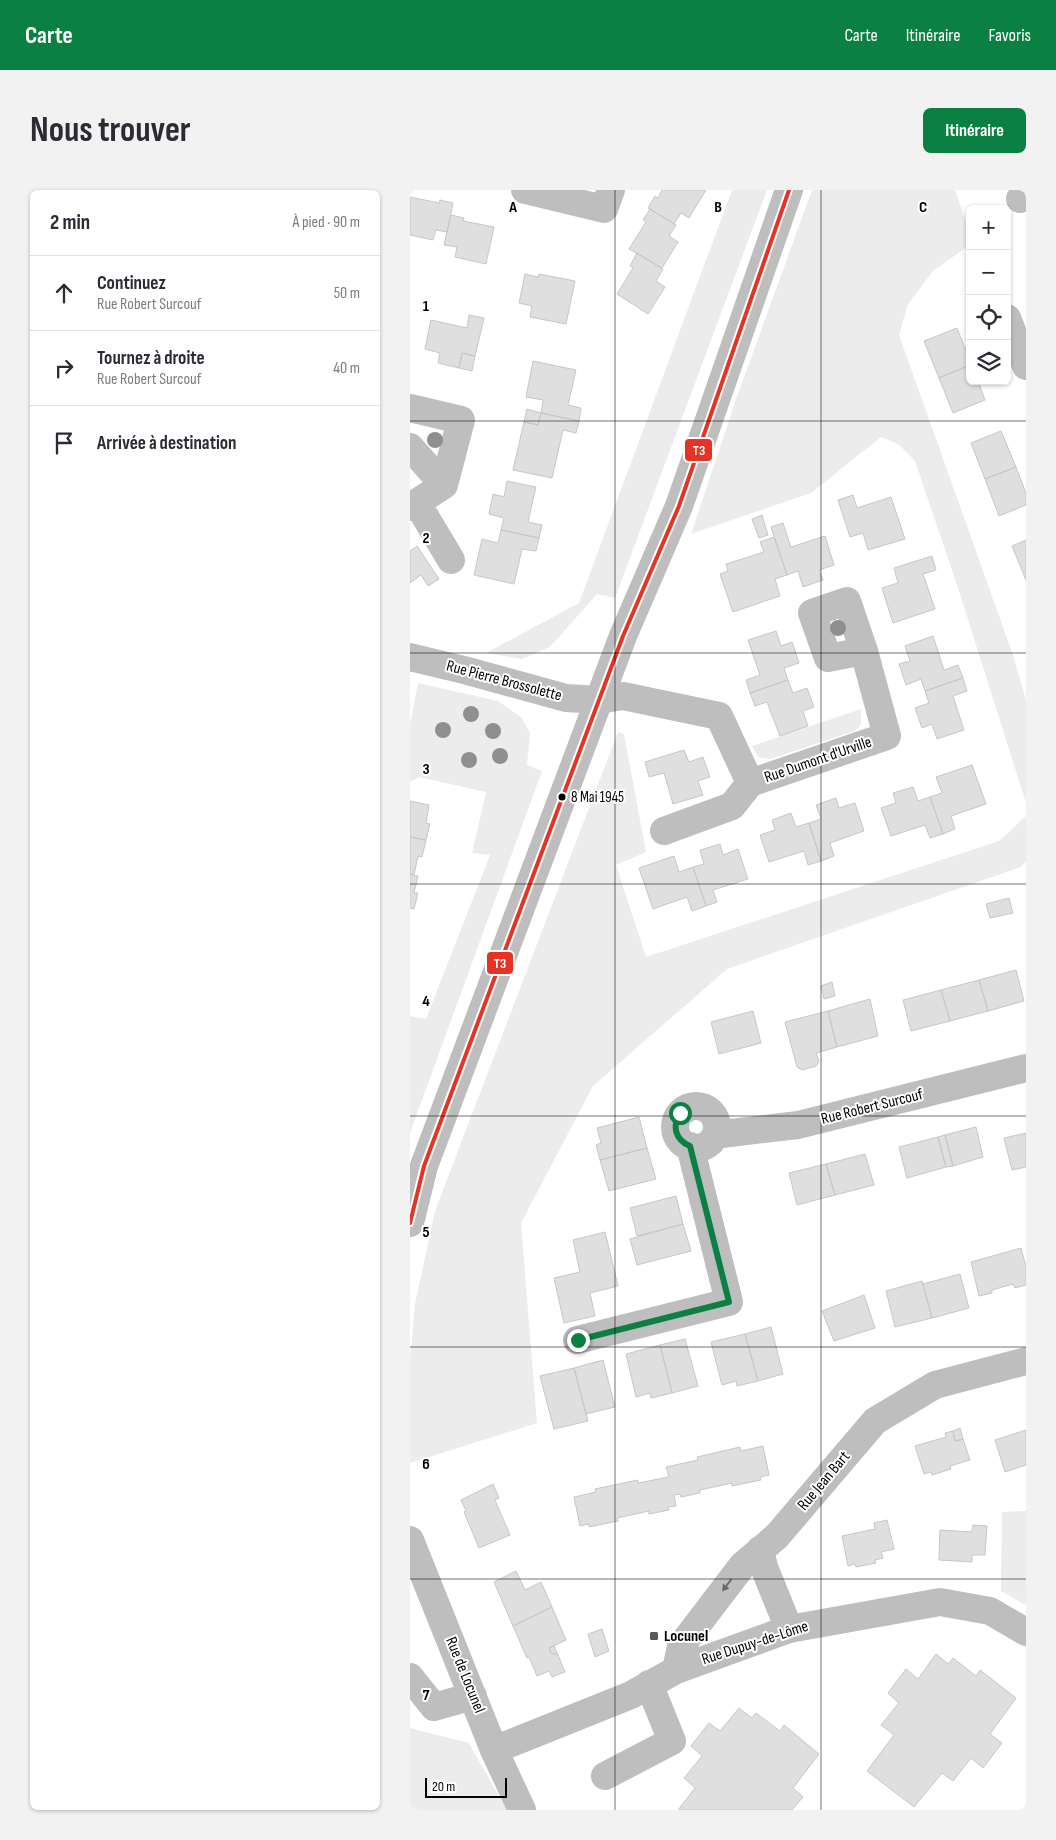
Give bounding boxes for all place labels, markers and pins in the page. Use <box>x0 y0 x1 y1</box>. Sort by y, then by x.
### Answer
place label: 8 Mai 1945 <box>571 788 624 807</box>
marker: 8 Mai 1945 <box>557 792 567 802</box>
place label: Locunel <box>664 1627 708 1646</box>
marker: Locunel <box>648 1630 660 1642</box>

